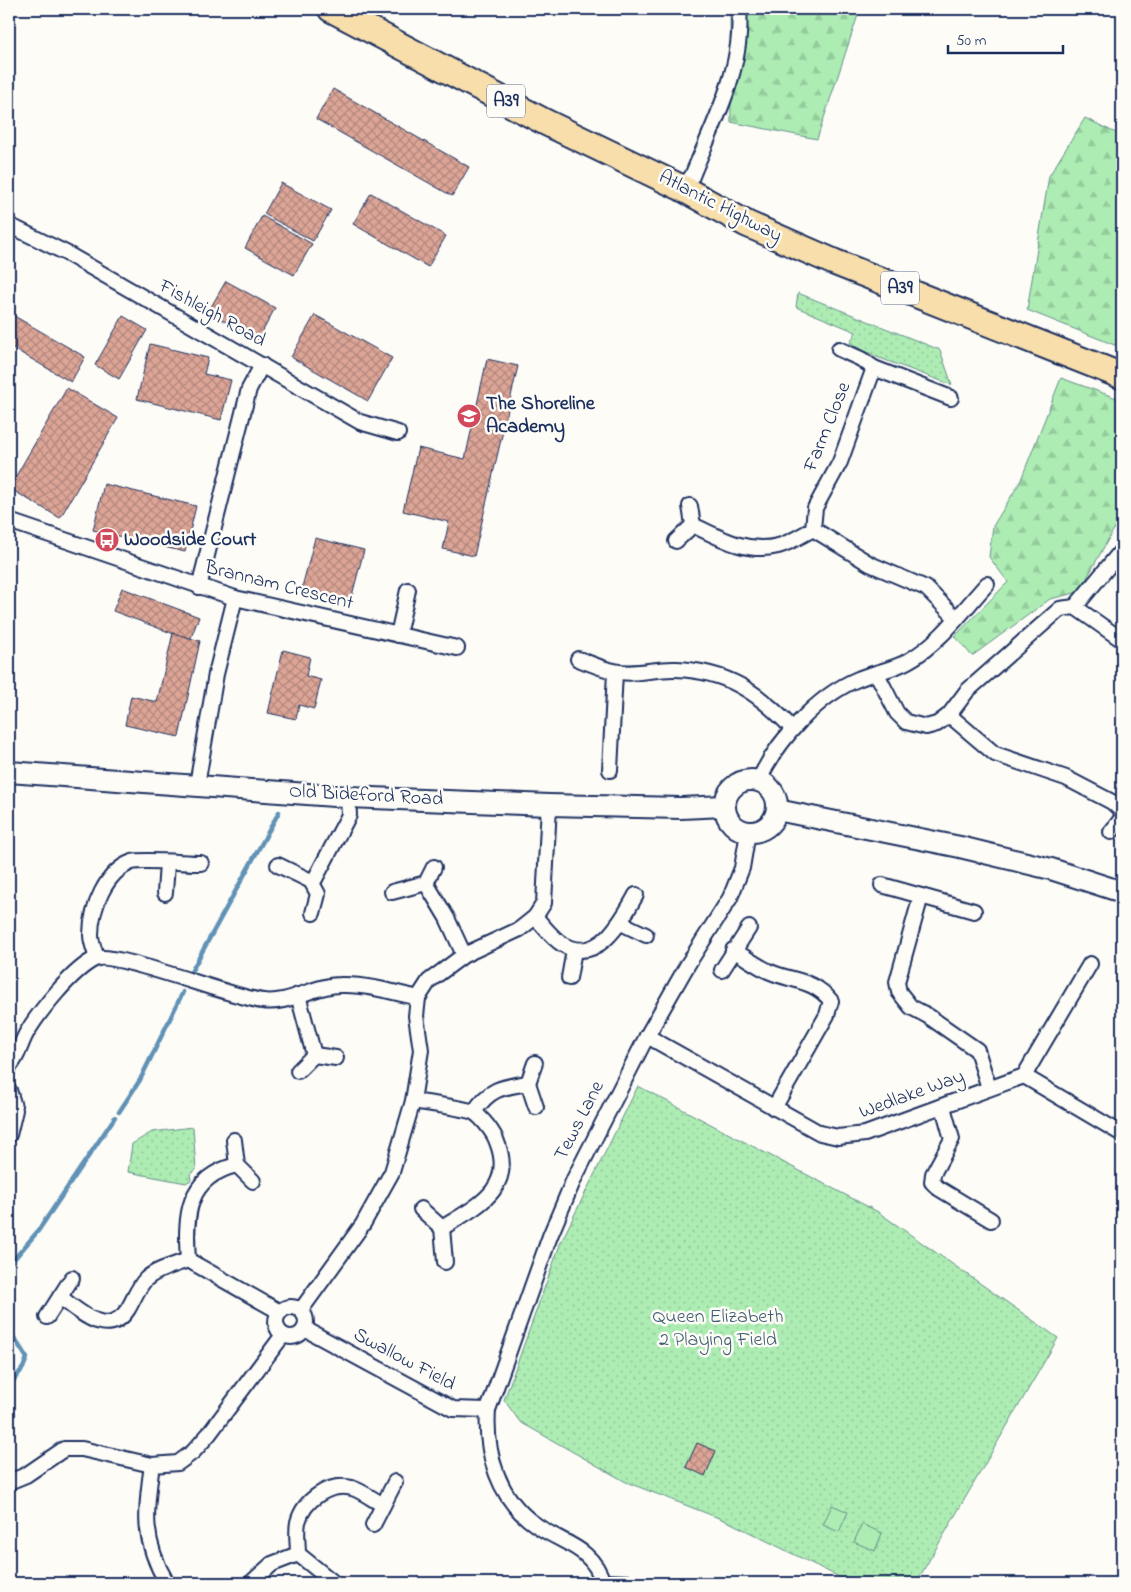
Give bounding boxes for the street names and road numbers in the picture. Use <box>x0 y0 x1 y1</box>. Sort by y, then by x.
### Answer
road number: A39 <box>487 84 525 118</box>
street label: Atlantic Highway <box>653 163 787 252</box>
street label: Fishleigh Road <box>152 272 271 356</box>
road number: A39 <box>881 272 919 304</box>
street label: Farm Close <box>797 378 859 477</box>
street label: Brannam Crescent <box>201 553 357 619</box>
street label: Old Bideford Road <box>288 777 444 815</box>
street label: Wedlake Way <box>855 1063 969 1127</box>
street label: Tews Lane <box>548 1076 612 1166</box>
street label: Swallow Field <box>348 1321 460 1399</box>

